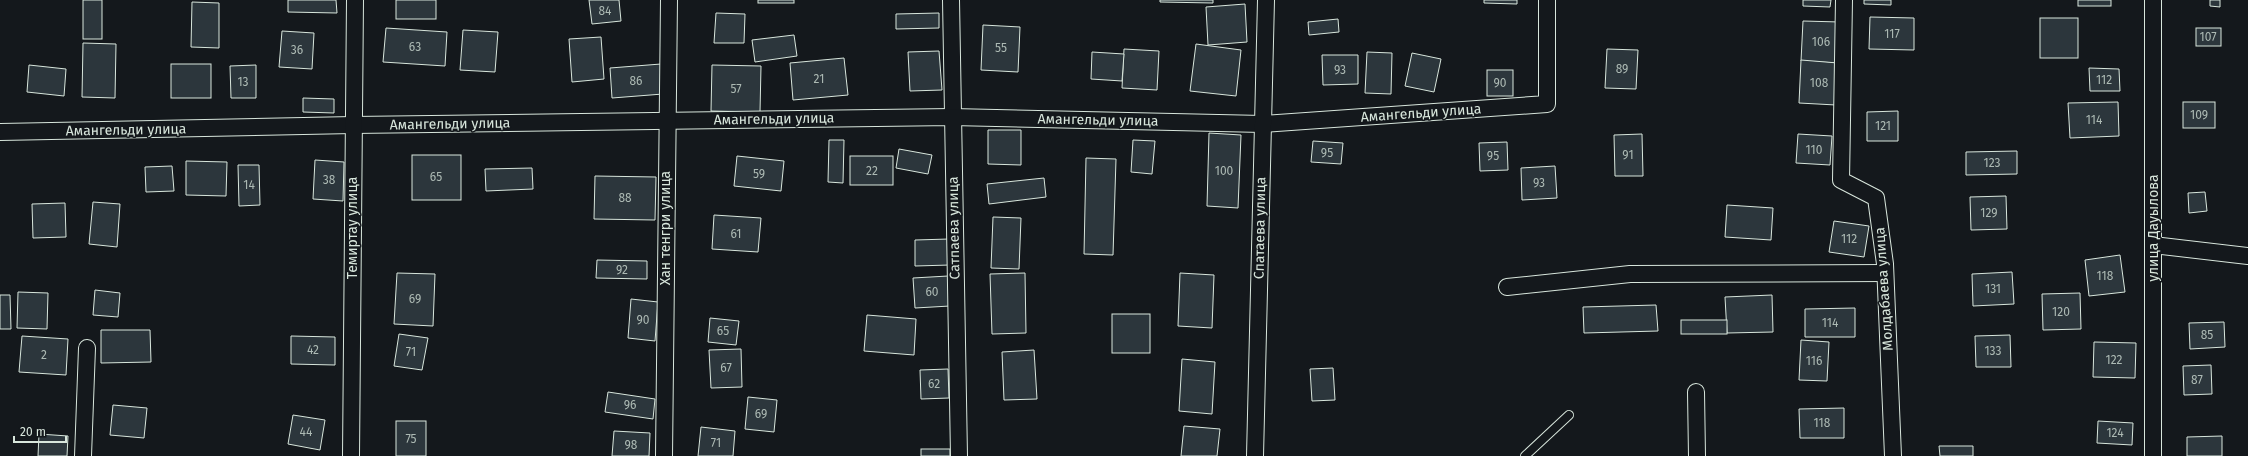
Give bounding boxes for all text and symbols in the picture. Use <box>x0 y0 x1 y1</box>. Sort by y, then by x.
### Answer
house number: 84 <box>599 4 612 18</box>
house number: 117 <box>1884 27 1900 41</box>
house number: 107 <box>2200 30 2216 44</box>
house number: 106 <box>1812 35 1830 49</box>
house number: 63 <box>409 40 421 54</box>
house number: 55 <box>995 41 1007 55</box>
house number: 36 <box>291 43 303 57</box>
house number: 89 <box>1616 62 1628 76</box>
house number: 93 <box>1334 63 1346 77</box>
house number: 21 <box>814 72 824 86</box>
house number: 112 <box>2096 73 2112 87</box>
house number: 86 <box>629 74 643 88</box>
house number: 13 <box>237 75 249 89</box>
house number: 90 <box>1494 76 1507 90</box>
house number: 108 <box>1810 76 1829 90</box>
house number: 57 <box>730 82 742 96</box>
street label: Амангельди улица <box>1360 100 1482 126</box>
house number: 109 <box>2190 108 2208 122</box>
street label: Амангельди улица <box>714 109 834 129</box>
street label: Амангельди улица <box>1038 110 1158 130</box>
house number: 114 <box>2086 113 2103 127</box>
street label: Амангельди улица <box>390 114 510 134</box>
house number: 121 <box>1875 119 1891 133</box>
street label: Амангельди улица <box>66 120 186 140</box>
house number: 110 <box>1806 143 1823 157</box>
house number: 95 <box>1321 146 1333 160</box>
house number: 91 <box>1622 148 1634 162</box>
house number: 95 <box>1487 149 1499 163</box>
house number: 123 <box>1983 156 2001 170</box>
house number: 22 <box>866 164 878 178</box>
house number: 100 <box>1215 164 1234 178</box>
house number: 59 <box>753 167 765 181</box>
house number: 65 <box>430 170 442 184</box>
street label: Хан тенгри улица <box>657 171 674 285</box>
house number: 38 <box>323 173 336 187</box>
street label: улица Дауылова <box>2145 174 2162 282</box>
street label: Сатпаева улица <box>945 176 963 280</box>
house number: 93 <box>1533 176 1545 190</box>
street label: Темиртау улица <box>344 177 361 279</box>
street label: Спатаева улица <box>1251 177 1269 279</box>
house number: 14 <box>243 178 255 192</box>
house number: 88 <box>618 191 632 205</box>
house number: 129 <box>1980 206 1998 220</box>
house number: 61 <box>730 227 742 241</box>
street label: Молдабаева улица <box>1871 227 1897 351</box>
house number: 112 <box>1841 232 1857 246</box>
house number: 92 <box>616 263 628 277</box>
house number: 118 <box>2097 269 2114 283</box>
house number: 131 <box>1985 282 2001 296</box>
house number: 60 <box>925 285 939 299</box>
house number: 69 <box>409 292 421 306</box>
house number: 120 <box>2052 305 2070 319</box>
house number: 90 <box>637 313 650 327</box>
house number: 114 <box>1822 316 1839 330</box>
house number: 65 <box>717 324 729 338</box>
house number: 85 <box>2201 328 2213 342</box>
house number: 42 <box>307 343 319 357</box>
house number: 133 <box>1984 344 2002 358</box>
house number: 71 <box>406 345 416 359</box>
house number: 2 <box>41 348 47 362</box>
house number: 122 <box>2105 353 2123 367</box>
house number: 116 <box>1806 354 1822 368</box>
house number: 67 <box>720 361 732 375</box>
house number: 87 <box>2191 373 2203 387</box>
house number: 62 <box>928 377 940 391</box>
house number: 96 <box>624 398 636 412</box>
house number: 69 <box>755 407 767 421</box>
house number: 118 <box>1814 416 1831 430</box>
scale bar <box>14 418 66 444</box>
text: 20 m <box>20 425 46 439</box>
house number: 44 <box>300 425 313 439</box>
house number: 124 <box>2106 426 2124 440</box>
house number: 75 <box>405 432 417 446</box>
house number: 71 <box>711 436 721 450</box>
house number: 98 <box>625 438 638 452</box>

